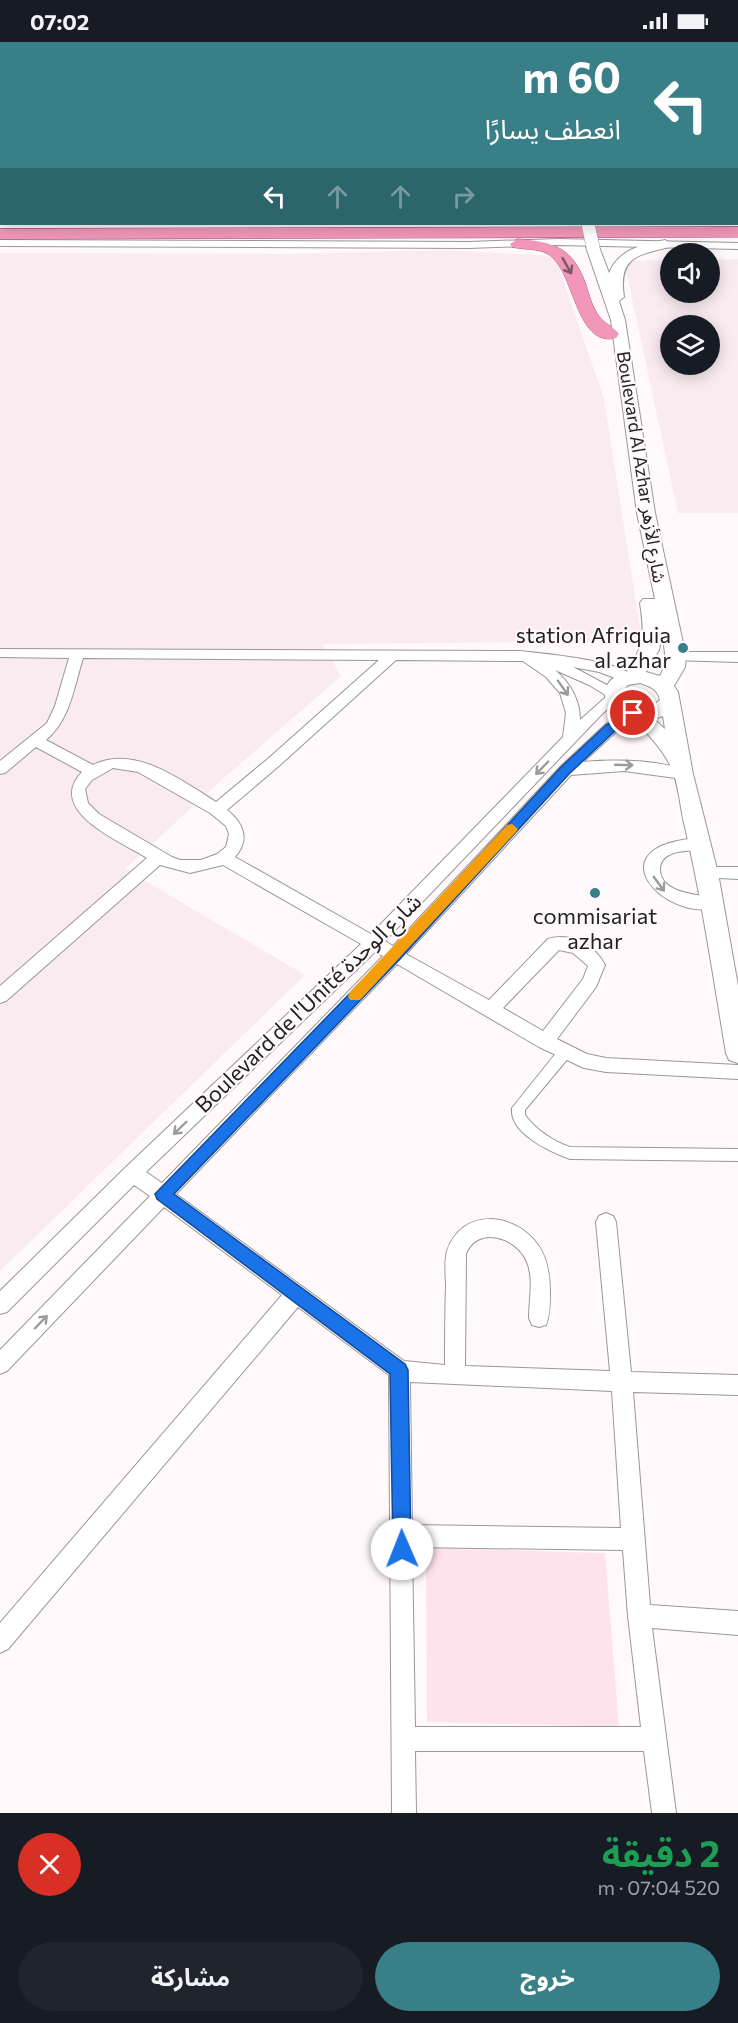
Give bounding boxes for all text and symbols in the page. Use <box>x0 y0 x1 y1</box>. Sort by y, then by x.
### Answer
text: 07:02 <box>30 8 89 35</box>
text: 60 m <box>522 50 621 102</box>
icon: left <box>642 66 720 144</box>
text: انعطف يسارًا <box>485 112 621 145</box>
icon: left <box>258 180 291 213</box>
icon: ahead <box>321 180 354 213</box>
icon: ahead <box>384 180 417 213</box>
icon: right <box>447 180 480 213</box>
map controls <box>660 243 720 375</box>
button: sound <box>660 243 720 303</box>
one-way arrow <box>561 257 573 274</box>
button: layers <box>660 315 720 375</box>
street label: Boulevard Al Azhar شارع الأزهر <box>609 349 671 585</box>
place label: station Afriquia al azhar <box>516 621 671 673</box>
marker: station Afriquia al azhar <box>676 641 690 655</box>
one-way arrow <box>557 680 569 696</box>
pin <box>607 687 658 738</box>
icon: arrive <box>616 696 649 729</box>
one-way arrow <box>613 759 633 770</box>
one-way arrow <box>535 760 549 775</box>
one-way arrow <box>652 876 665 892</box>
marker: commisariat azhar <box>588 886 602 900</box>
street label: Boulevard de l'Unité شارع الوحدة <box>189 887 429 1121</box>
place label: commisariat azhar <box>533 902 657 954</box>
one-way arrow <box>173 1120 188 1135</box>
one-way arrow <box>33 1314 48 1329</box>
position arrow <box>370 1517 434 1581</box>
text: 2 دقيقة <box>602 1830 720 1874</box>
button: close <box>18 1833 81 1896</box>
text: 520 m · 07:04 <box>597 1875 720 1899</box>
button: مشاركة <box>18 1942 363 2011</box>
button: خروج <box>375 1942 720 2011</box>

